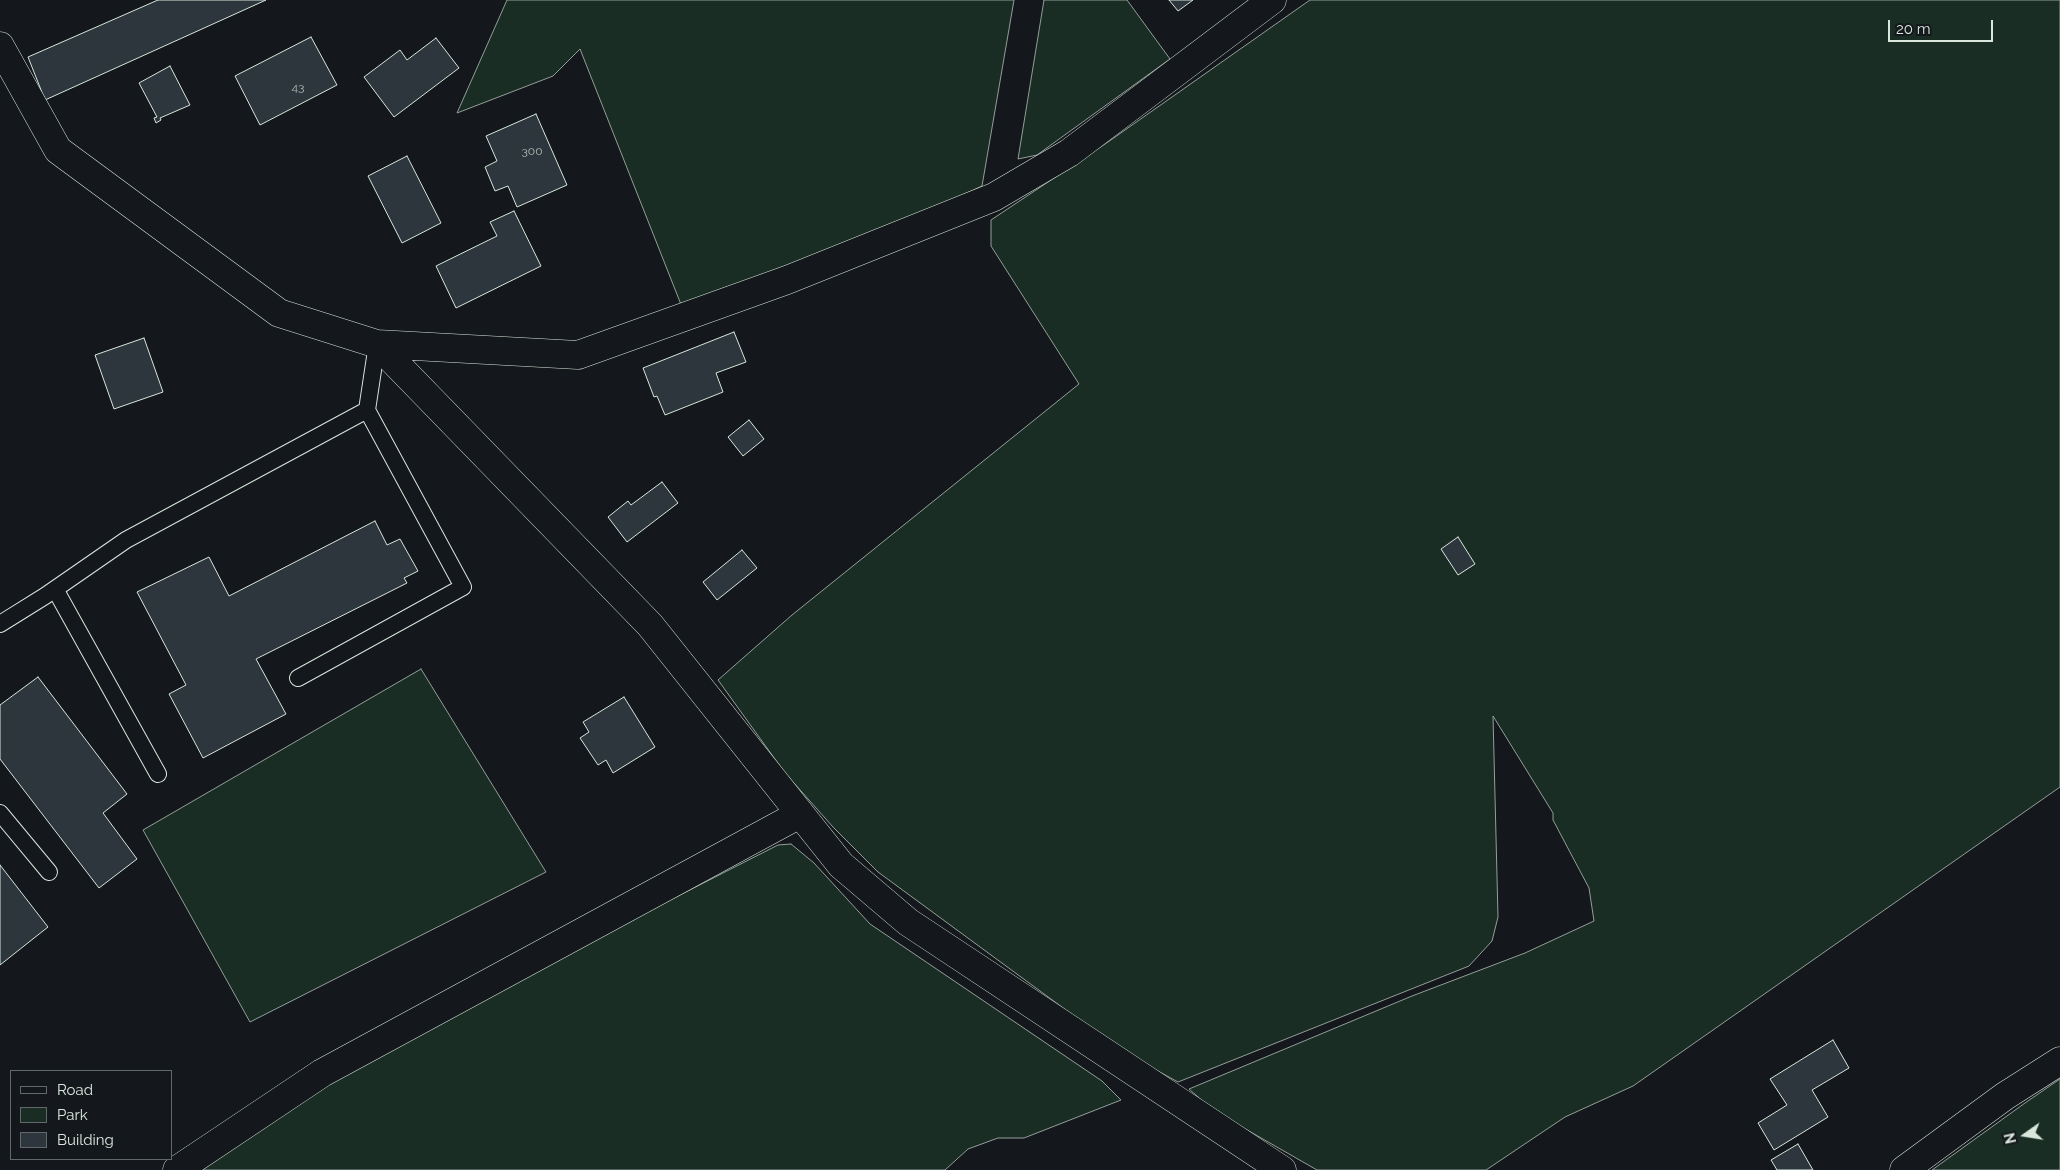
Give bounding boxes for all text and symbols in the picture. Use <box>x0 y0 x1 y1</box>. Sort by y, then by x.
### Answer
scale bar <box>1890 10 1995 42</box>
text: 20 m <box>1896 20 1931 38</box>
house number: 43 <box>292 80 304 94</box>
house number: 300 <box>521 144 543 158</box>
legend <box>10 1070 172 1160</box>
text: Road <box>57 1081 93 1099</box>
text: Park <box>57 1106 88 1124</box>
north arrow <box>2000 1110 2050 1160</box>
text: Building <box>57 1131 114 1149</box>
text: N <box>2001 1131 2019 1145</box>

